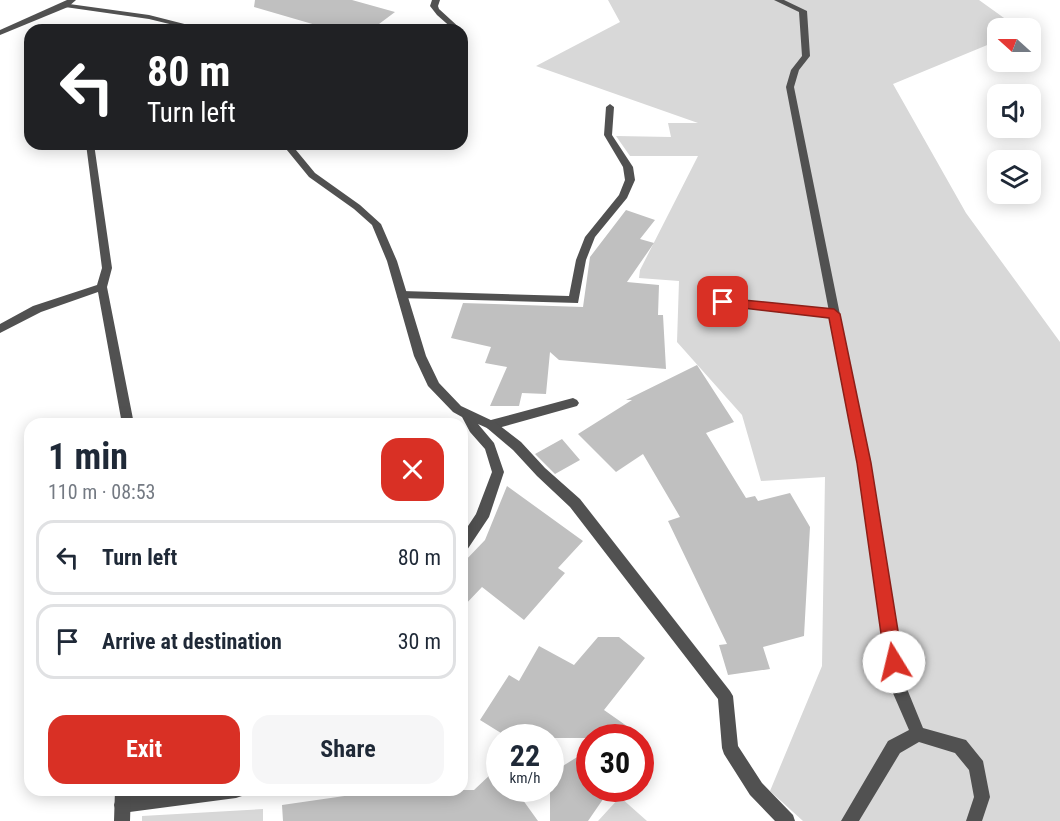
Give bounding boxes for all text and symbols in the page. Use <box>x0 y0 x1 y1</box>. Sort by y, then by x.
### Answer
north arrow <box>987 18 1041 72</box>
map controls <box>987 18 1041 204</box>
text: 80 m <box>147 47 230 96</box>
icon: left <box>48 48 126 126</box>
button: sound <box>987 84 1041 138</box>
text: Turn left <box>147 97 236 129</box>
button: layers <box>987 150 1041 204</box>
pin <box>697 276 748 327</box>
icon: arrive <box>706 285 739 318</box>
text: 1 min <box>48 436 128 478</box>
button: close <box>381 438 444 501</box>
text: 110 m · 08:53 <box>48 480 155 504</box>
icon: left <box>51 541 84 574</box>
text: Turn left <box>102 545 177 570</box>
text: 80 m <box>398 545 441 570</box>
icon: arrive <box>51 625 84 658</box>
text: Arrive at destination <box>102 629 282 654</box>
text: 30 m <box>398 629 441 654</box>
position arrow <box>862 630 926 694</box>
button: Exit <box>48 715 240 784</box>
button: Share <box>252 715 444 784</box>
speed limit sign: 30 <box>576 724 654 802</box>
text: 22 <box>510 738 540 773</box>
text: km/h <box>510 769 540 787</box>

